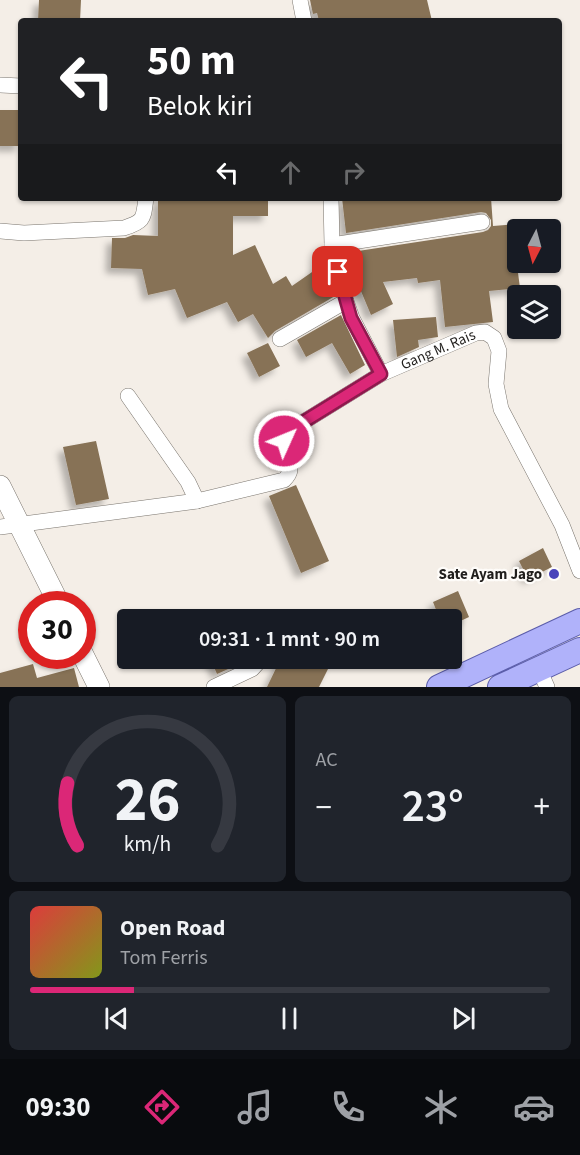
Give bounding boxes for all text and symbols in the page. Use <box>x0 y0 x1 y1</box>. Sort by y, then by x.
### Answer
text: 50 m <box>147 31 236 91</box>
icon: left <box>48 42 126 120</box>
text: Belok kiri <box>147 87 253 126</box>
icon: left <box>211 156 244 189</box>
icon: ahead <box>274 156 307 189</box>
icon: right <box>337 156 370 189</box>
north arrow <box>507 219 561 273</box>
map controls <box>507 219 561 339</box>
pin <box>312 246 363 297</box>
icon: arrive <box>321 255 354 288</box>
button: layers <box>507 285 561 339</box>
street label: Gang M. Rais <box>398 324 479 375</box>
position arrow <box>252 409 316 473</box>
place label: Sate Ayam Jago <box>439 564 542 585</box>
marker: Sate Ayam Jago <box>547 567 561 581</box>
speed limit sign: 30 <box>18 591 96 669</box>
text: 09:31 · 1 mnt · 90 m <box>199 623 380 655</box>
text: AC <box>316 746 338 774</box>
text: 26 <box>114 756 180 845</box>
text: 23° <box>402 775 464 839</box>
text: − <box>316 784 332 831</box>
text: + <box>534 784 550 831</box>
text: km/h <box>123 829 171 860</box>
text: Open Road <box>120 912 225 944</box>
text: Tom Ferris <box>120 944 208 972</box>
icon: previous <box>100 1002 133 1035</box>
icon: pause <box>273 1002 306 1035</box>
icon: next <box>447 1002 480 1035</box>
icon: directions <box>141 1086 183 1128</box>
icon: music <box>234 1086 276 1128</box>
icon: phone <box>327 1086 369 1128</box>
icon: climate <box>420 1086 462 1128</box>
icon: car <box>513 1086 555 1128</box>
text: 09:30 <box>25 1088 91 1127</box>

